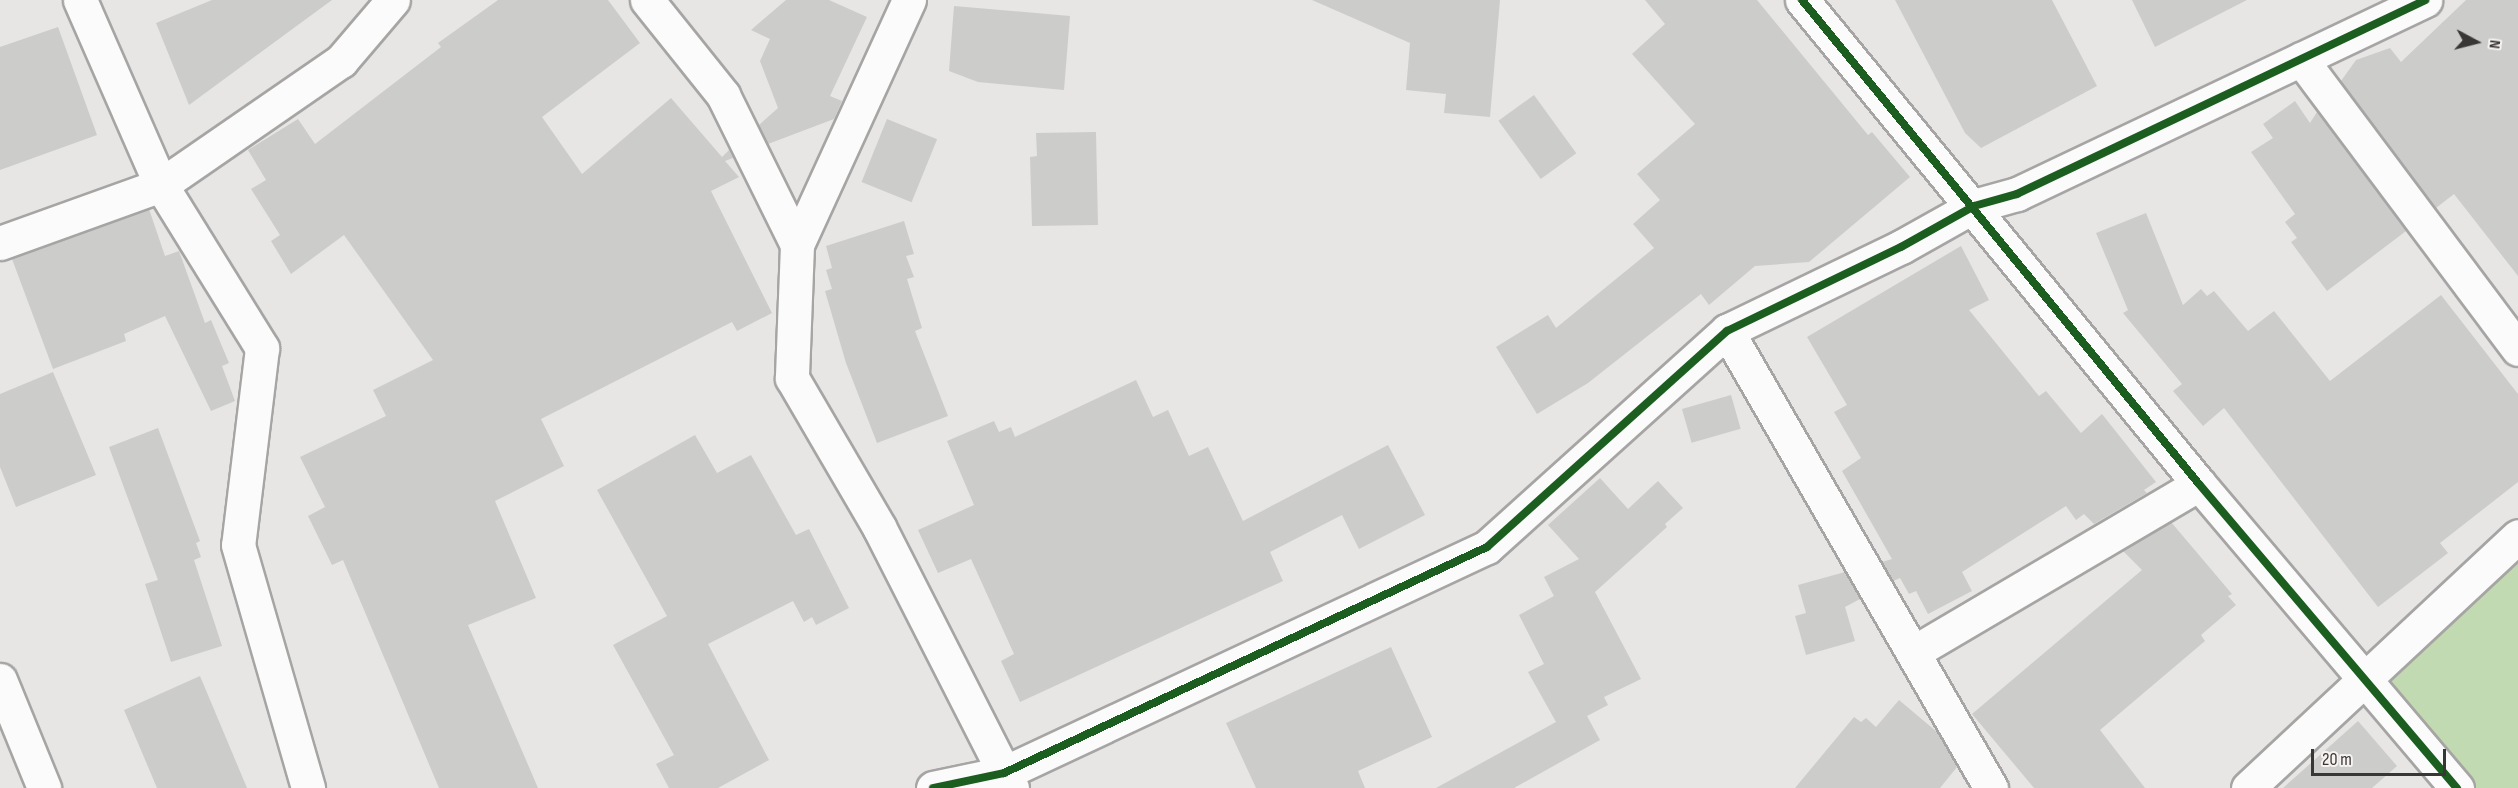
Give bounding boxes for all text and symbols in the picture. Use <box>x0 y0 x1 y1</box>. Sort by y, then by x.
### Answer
north arrow <box>2446 12 2506 72</box>
text: N <box>2484 39 2504 50</box>
scale bar <box>2314 737 2449 775</box>
text: 20 m <box>2322 749 2352 770</box>

